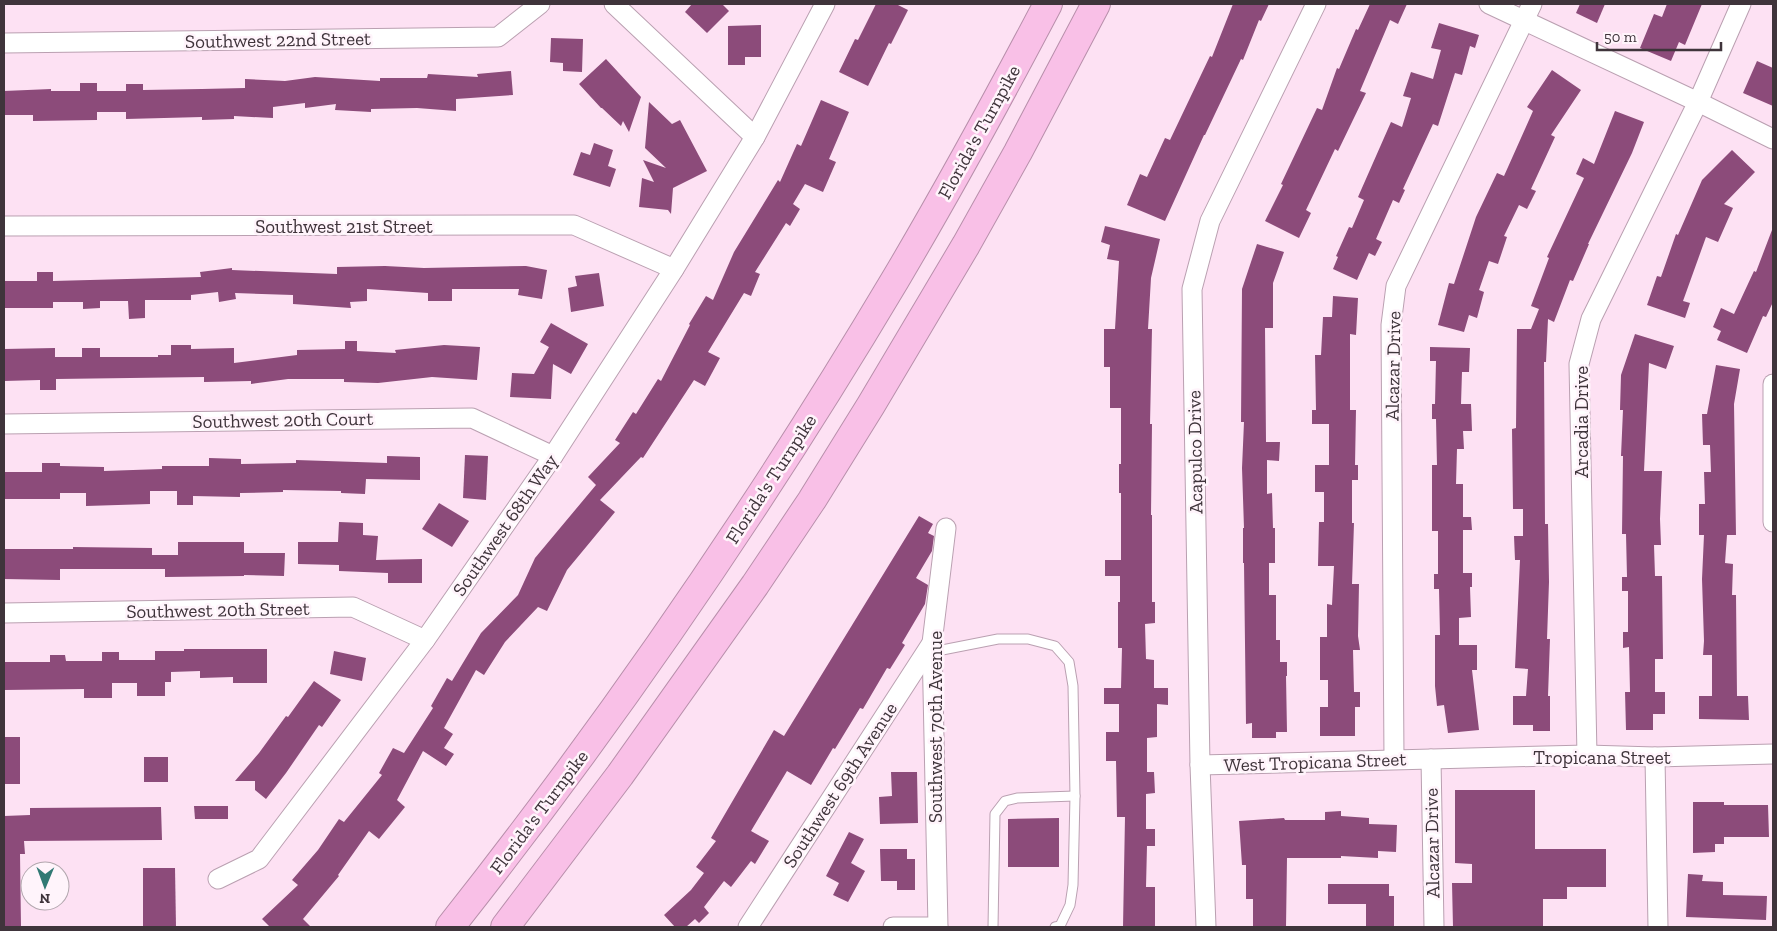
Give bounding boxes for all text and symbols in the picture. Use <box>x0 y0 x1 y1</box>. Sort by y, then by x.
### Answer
scale bar <box>1597 20 1721 52</box>
street label: Southwest 22nd Street <box>185 27 371 53</box>
text: 50 m <box>1604 28 1637 46</box>
street label: Florida's Turnpike <box>933 61 1025 203</box>
street label: Southwest 21st Street <box>255 215 433 238</box>
street label: Alcazar Drive <box>1381 311 1405 421</box>
street label: Arcadia Drive <box>1570 366 1593 478</box>
street label: Acapulco Drive <box>1182 390 1208 514</box>
street label: Southwest 20th Court <box>192 407 374 433</box>
street label: Florida's Turnpike <box>721 410 821 548</box>
street label: Southwest 68th Way <box>447 449 563 600</box>
street label: Southwest 20th Street <box>126 597 310 623</box>
street label: Southwest 70th Avenue <box>924 631 947 823</box>
street label: Southwest 69th Avenue <box>778 698 902 872</box>
street label: Florida's Turnpike <box>485 745 593 879</box>
street label: Tropicana Street <box>1533 746 1671 769</box>
street label: West Tropicana Street <box>1223 747 1407 777</box>
street label: Alcazar Drive <box>1420 788 1444 898</box>
north arrow <box>20 861 70 911</box>
text: N <box>39 890 50 907</box>

